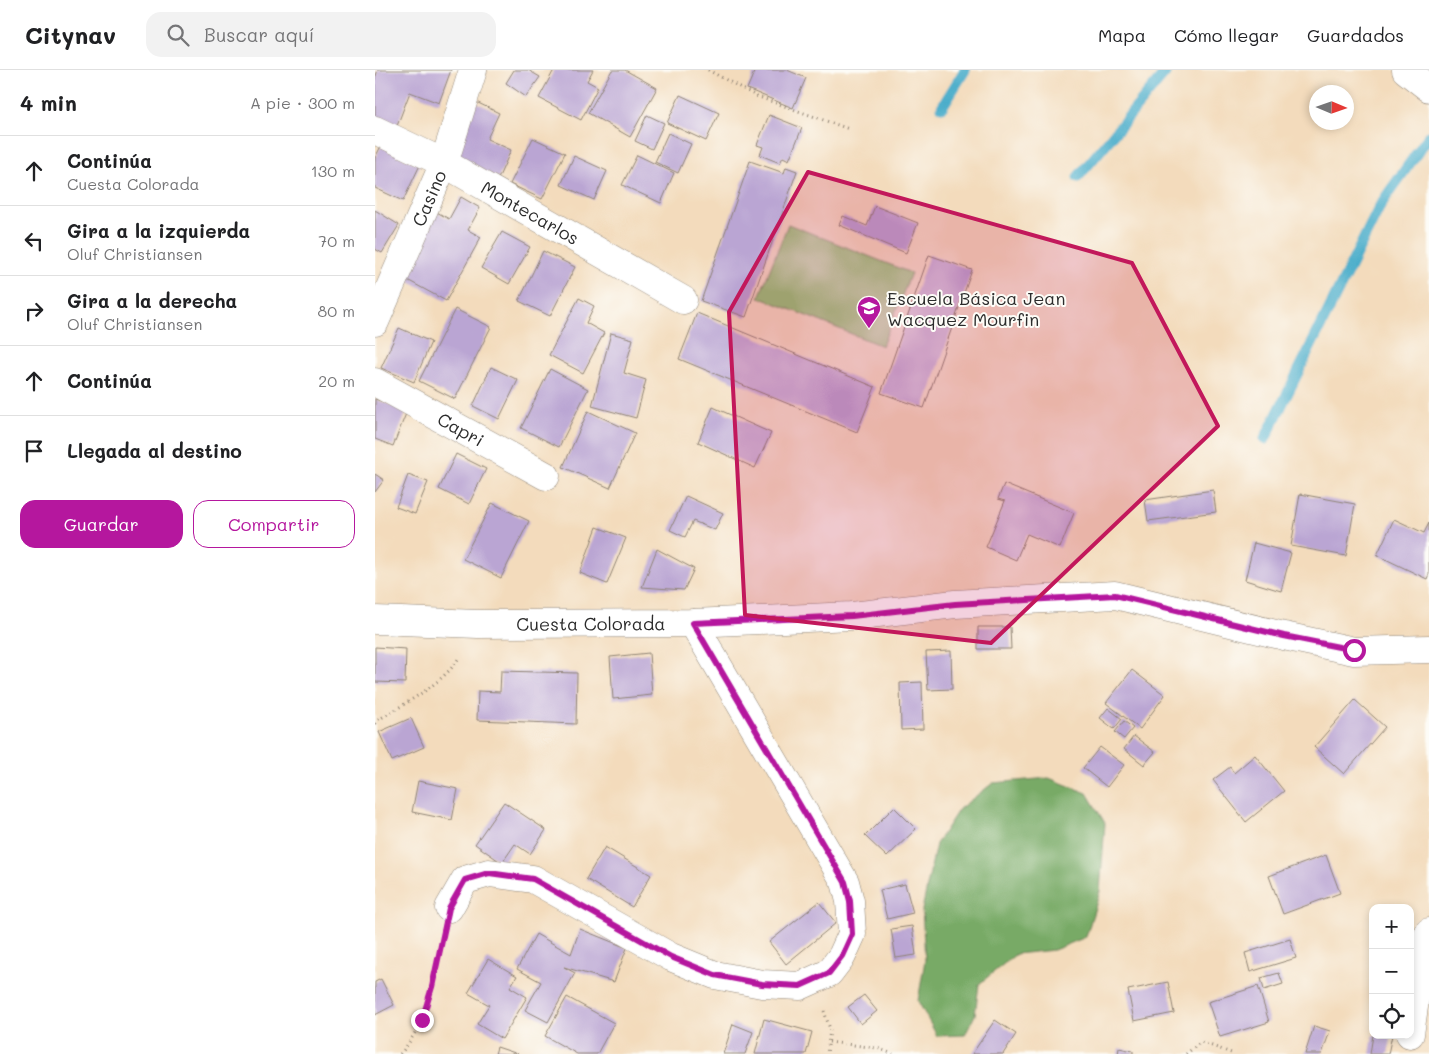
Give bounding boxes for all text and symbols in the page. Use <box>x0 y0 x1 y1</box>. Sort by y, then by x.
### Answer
search box <box>146 12 496 57</box>
text: Citynav <box>25 19 116 50</box>
icon: search <box>164 21 192 49</box>
text: Buscar aquí <box>204 22 315 47</box>
text: Mapa <box>1098 23 1146 47</box>
text: Cómo llegar <box>1174 23 1279 47</box>
text: Guardados <box>1307 23 1404 47</box>
north arrow <box>1309 85 1354 130</box>
text: 4 min <box>20 89 77 116</box>
text: A pie · 300 m <box>250 92 355 113</box>
text: Continúa <box>67 148 152 173</box>
icon: ahead <box>20 157 48 185</box>
text: 130 m <box>311 160 355 181</box>
street label: Casino <box>406 166 452 230</box>
text: Cuesta Colorada <box>67 173 200 194</box>
street label: Montecarlos <box>477 175 584 250</box>
text: Gira a la izquierda <box>67 218 250 243</box>
icon: left <box>20 227 48 255</box>
text: 70 m <box>318 230 355 251</box>
text: Oluf Christiansen <box>67 243 202 264</box>
place label: Escuela Básica Jean Wacquez Mourfin <box>887 286 1066 331</box>
text: Gira a la derecha <box>67 288 237 313</box>
school or university icon: Escuela Básica Jean Wacquez Mourfin <box>856 295 882 329</box>
icon: right <box>20 297 48 325</box>
text: 80 m <box>318 300 355 321</box>
text: Oluf Christiansen <box>67 313 202 334</box>
icon: ahead <box>20 367 48 395</box>
text: Continúa <box>67 368 152 393</box>
text: 20 m <box>318 370 355 391</box>
street label: Capri <box>433 407 488 452</box>
icon: arrive <box>20 437 48 465</box>
text: Llegada al destino <box>67 438 242 463</box>
button: Guardar <box>20 500 183 548</box>
button: Compartir <box>193 500 355 548</box>
street label: Cuesta Colorada <box>516 611 666 636</box>
route start <box>1343 639 1366 662</box>
map controls <box>1369 904 1414 1039</box>
button: + <box>1369 904 1414 949</box>
button: − <box>1369 949 1414 994</box>
button: locate <box>1369 994 1414 1039</box>
route end <box>411 1009 434 1032</box>

